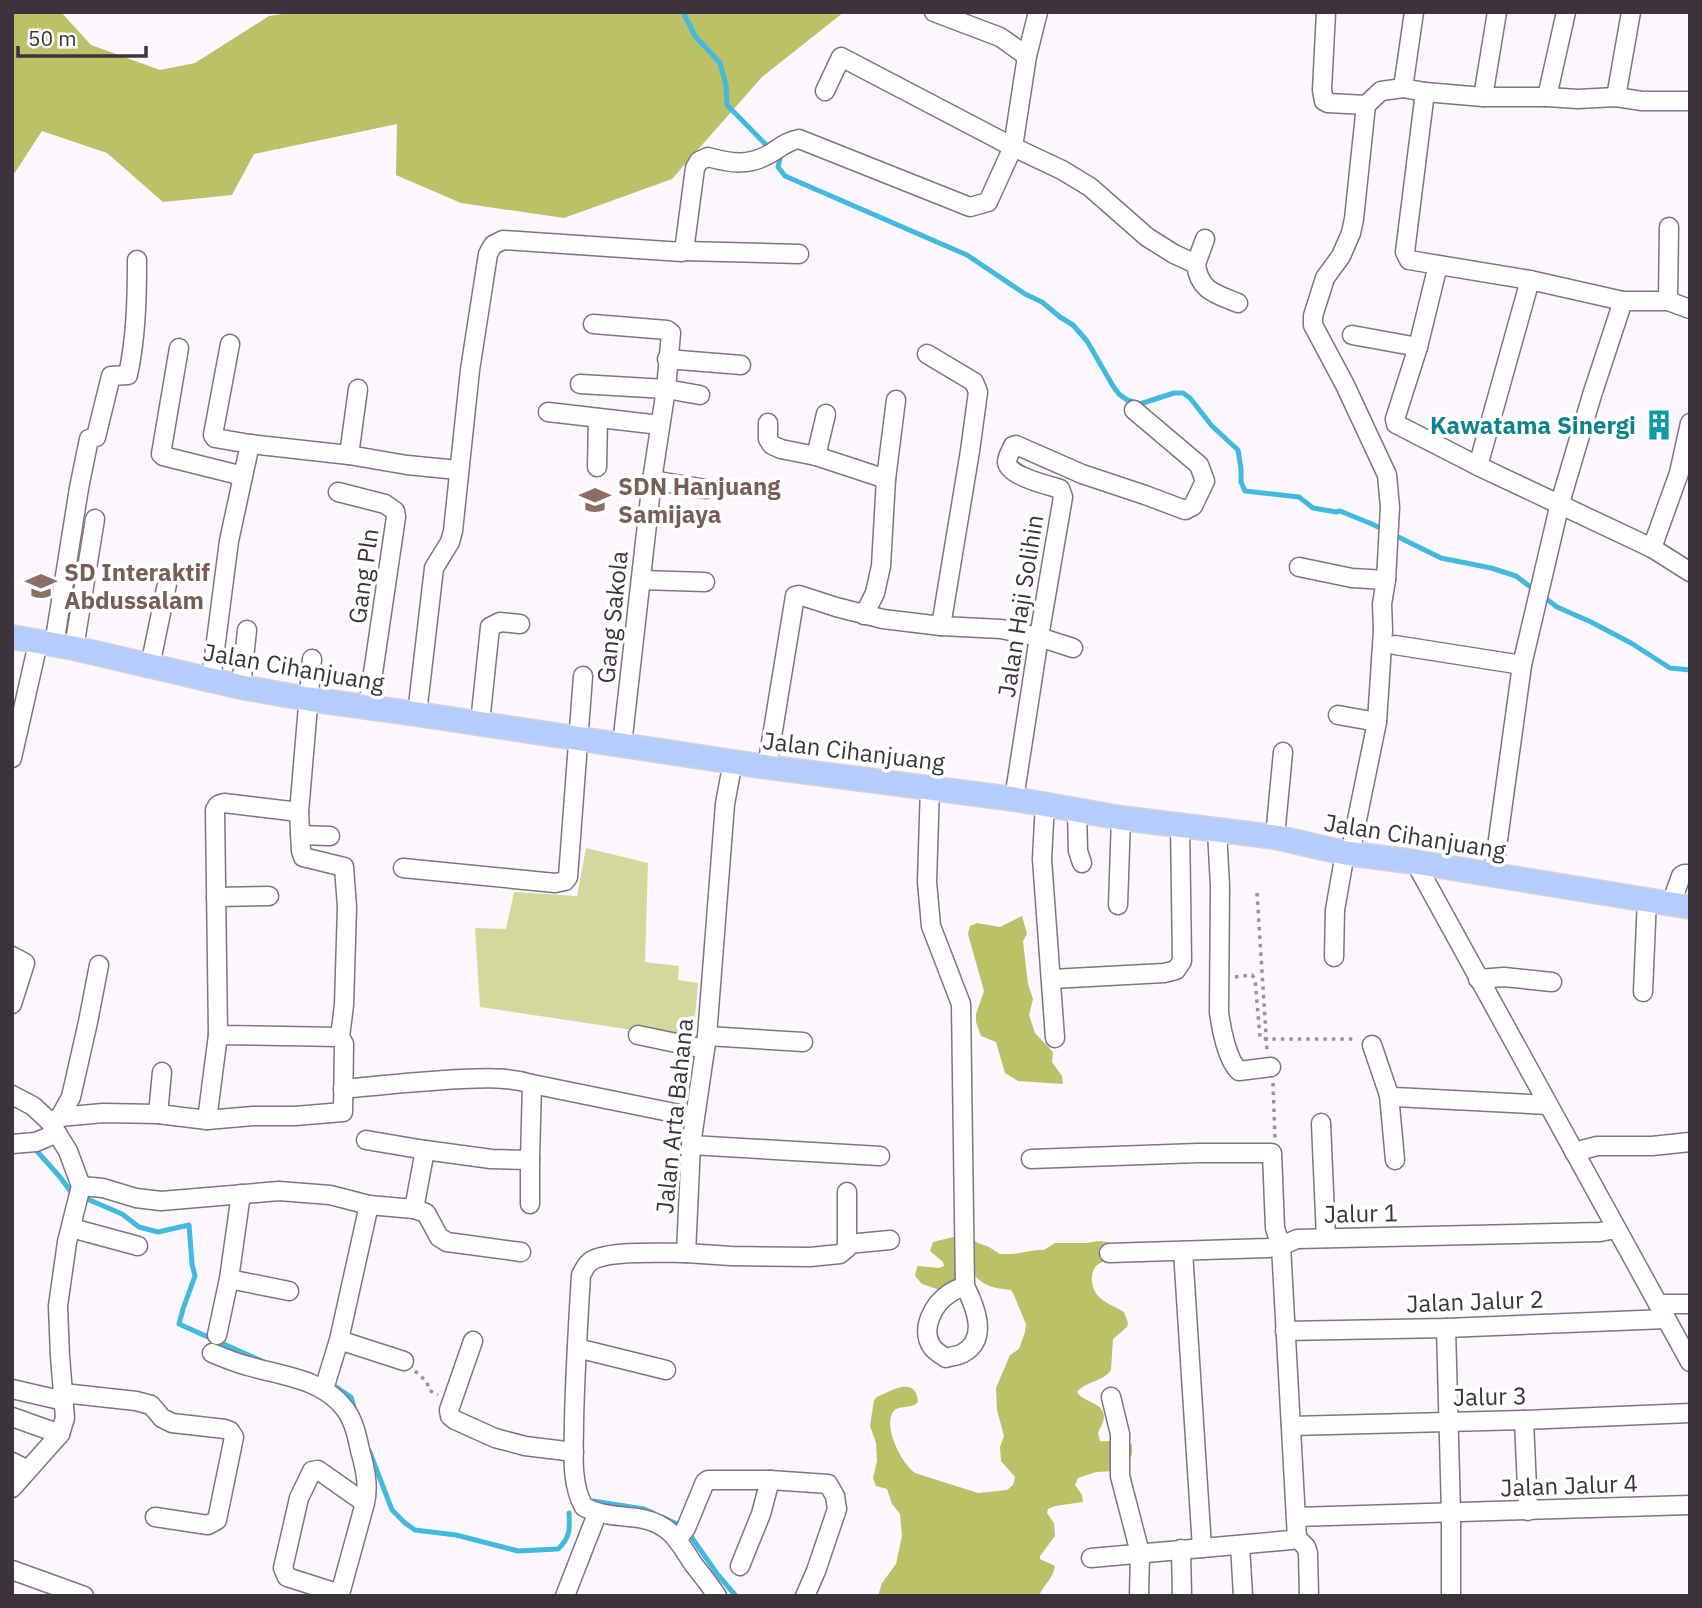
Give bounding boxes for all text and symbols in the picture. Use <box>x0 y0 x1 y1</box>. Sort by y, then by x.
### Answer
scale bar <box>18 14 145 58</box>
text: 50 m <box>28 24 77 52</box>
building icon: Kawatama Sinergi <box>1642 408 1676 442</box>
place label: Kawatama Sinergi <box>1430 409 1636 441</box>
place label: SDN Hanjuang Samijaya <box>618 470 781 530</box>
school or university icon: SDN Hanjuang Samijaya <box>578 483 612 517</box>
street label: Jalan Haji Solihin <box>990 512 1050 700</box>
street label: Gang Pln <box>340 526 386 626</box>
street label: Gang Sakola <box>589 549 635 685</box>
place label: SD Interaktif Abdussalam <box>64 556 210 616</box>
school or university icon: SD Interaktif Abdussalam <box>24 569 58 603</box>
street label: Jalan Cihanjuang <box>201 635 387 699</box>
street label: Jalan Cihanjuang <box>761 724 947 778</box>
street label: Jalan Cihanjuang <box>1322 806 1508 866</box>
street label: Jalan Arta Bahana <box>648 1017 700 1215</box>
street label: Jalur 1 <box>1324 1196 1398 1230</box>
street label: Jalan Jalur 2 <box>1406 1283 1544 1319</box>
street label: Jalur 3 <box>1453 1379 1527 1413</box>
street label: Jalan Jalur 4 <box>1500 1467 1638 1503</box>

